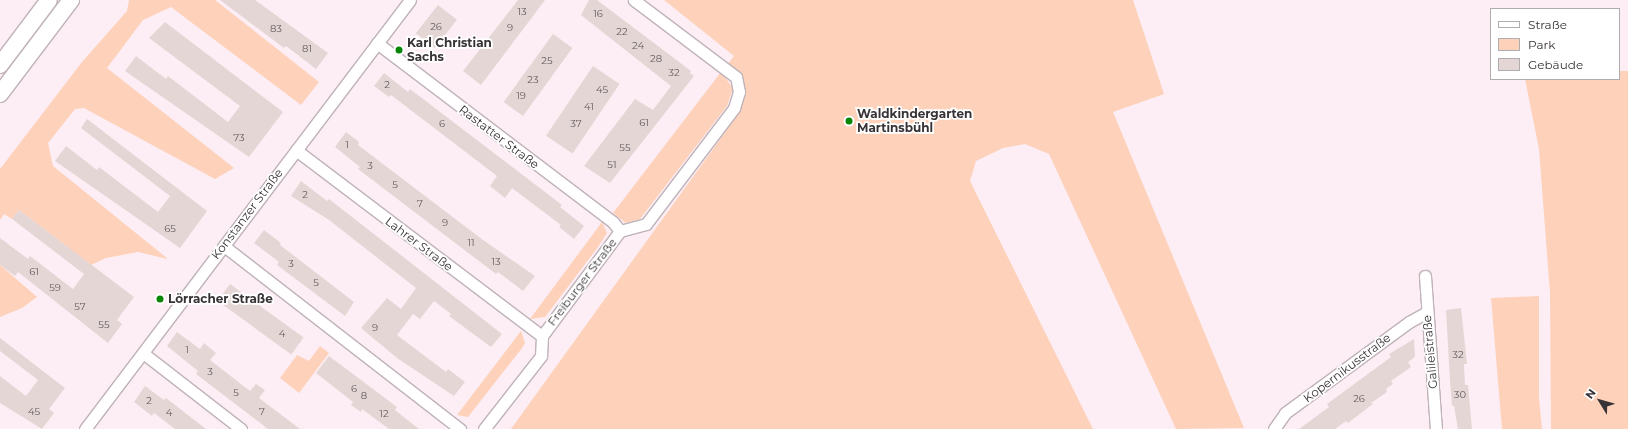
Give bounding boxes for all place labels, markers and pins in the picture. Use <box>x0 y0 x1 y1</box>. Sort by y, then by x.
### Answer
place label: Karl Christian Sachs <box>407 36 492 64</box>
marker: Karl Christian Sachs <box>394 45 404 55</box>
place label: Waldkindergarten Martinsbühl <box>857 107 972 135</box>
marker: Waldkindergarten Martinsbühl <box>844 116 854 126</box>
place label: Lörracher Straße <box>168 292 273 306</box>
marker: Lörracher Straße <box>155 294 165 304</box>

